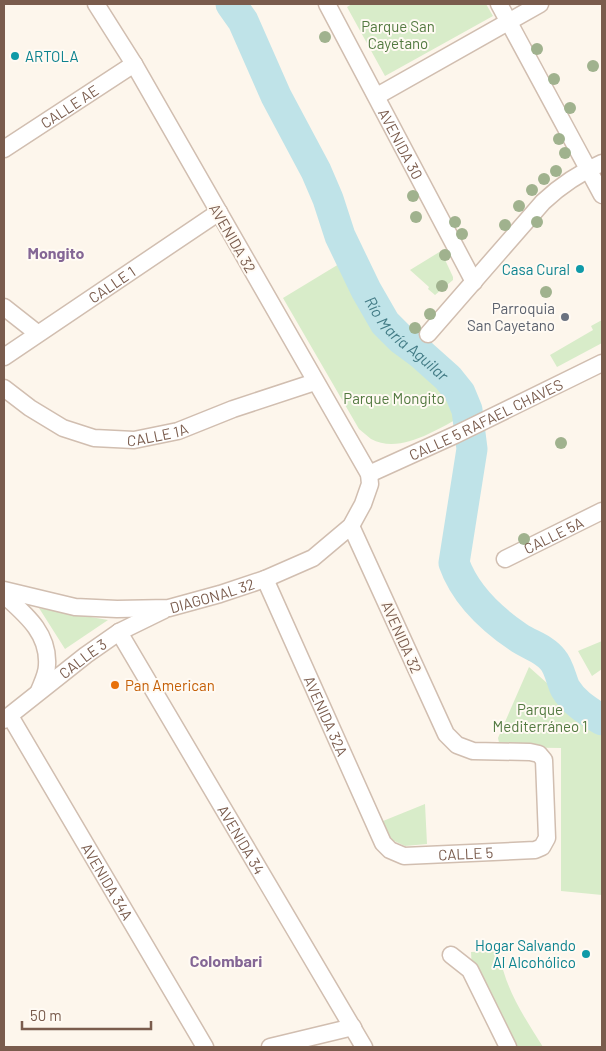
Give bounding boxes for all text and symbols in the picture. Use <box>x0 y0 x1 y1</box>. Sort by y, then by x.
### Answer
park label: Parque San Cayetano <box>361 17 435 52</box>
place label: ARTOLA <box>25 47 79 65</box>
marker: ARTOLA <box>9 50 21 62</box>
street label: CALLE AE <box>37 81 102 132</box>
street label: AVENIDA 30 <box>375 105 427 182</box>
street label: AVENIDA 32 <box>206 200 260 276</box>
district label: Mongito <box>28 243 85 262</box>
place label: Casa Cural <box>502 260 570 278</box>
street label: CALLE 1 <box>85 262 139 306</box>
marker: Casa Cural <box>574 263 586 275</box>
water label: Río María Aguilar <box>362 292 454 385</box>
place label: Parroquia San Cayetano <box>467 299 555 334</box>
marker: Parroquia San Cayetano <box>559 311 571 323</box>
street label: CALLE 5 RAFAEL CHAVES <box>406 375 566 464</box>
park label: Parque Mongito <box>343 389 445 407</box>
street label: CALLE 1A <box>127 419 191 449</box>
street label: CALLE 5A <box>521 513 586 557</box>
street label: DIAGONAL 32 <box>168 574 257 616</box>
street label: AVENIDA 32 <box>378 598 426 676</box>
street label: CALLE 3 <box>55 635 110 682</box>
street label: AVENIDA 32A <box>300 673 352 759</box>
place label: Pan American <box>125 676 215 694</box>
marker: Pan American <box>109 679 121 691</box>
park label: Parque Mediterráneo 1 <box>493 700 587 735</box>
street label: AVENIDA 34 <box>214 802 269 877</box>
street label: AVENIDA 34A <box>78 840 137 923</box>
street label: CALLE 5 <box>438 843 494 863</box>
place label: Hogar Salvando Al Alcohólico <box>475 936 576 971</box>
marker: Hogar Salvando Al Alcohólico <box>580 948 592 960</box>
district label: Colombari <box>190 951 262 970</box>
scale bar <box>22 998 151 1030</box>
text: 50 m <box>30 1006 62 1024</box>

